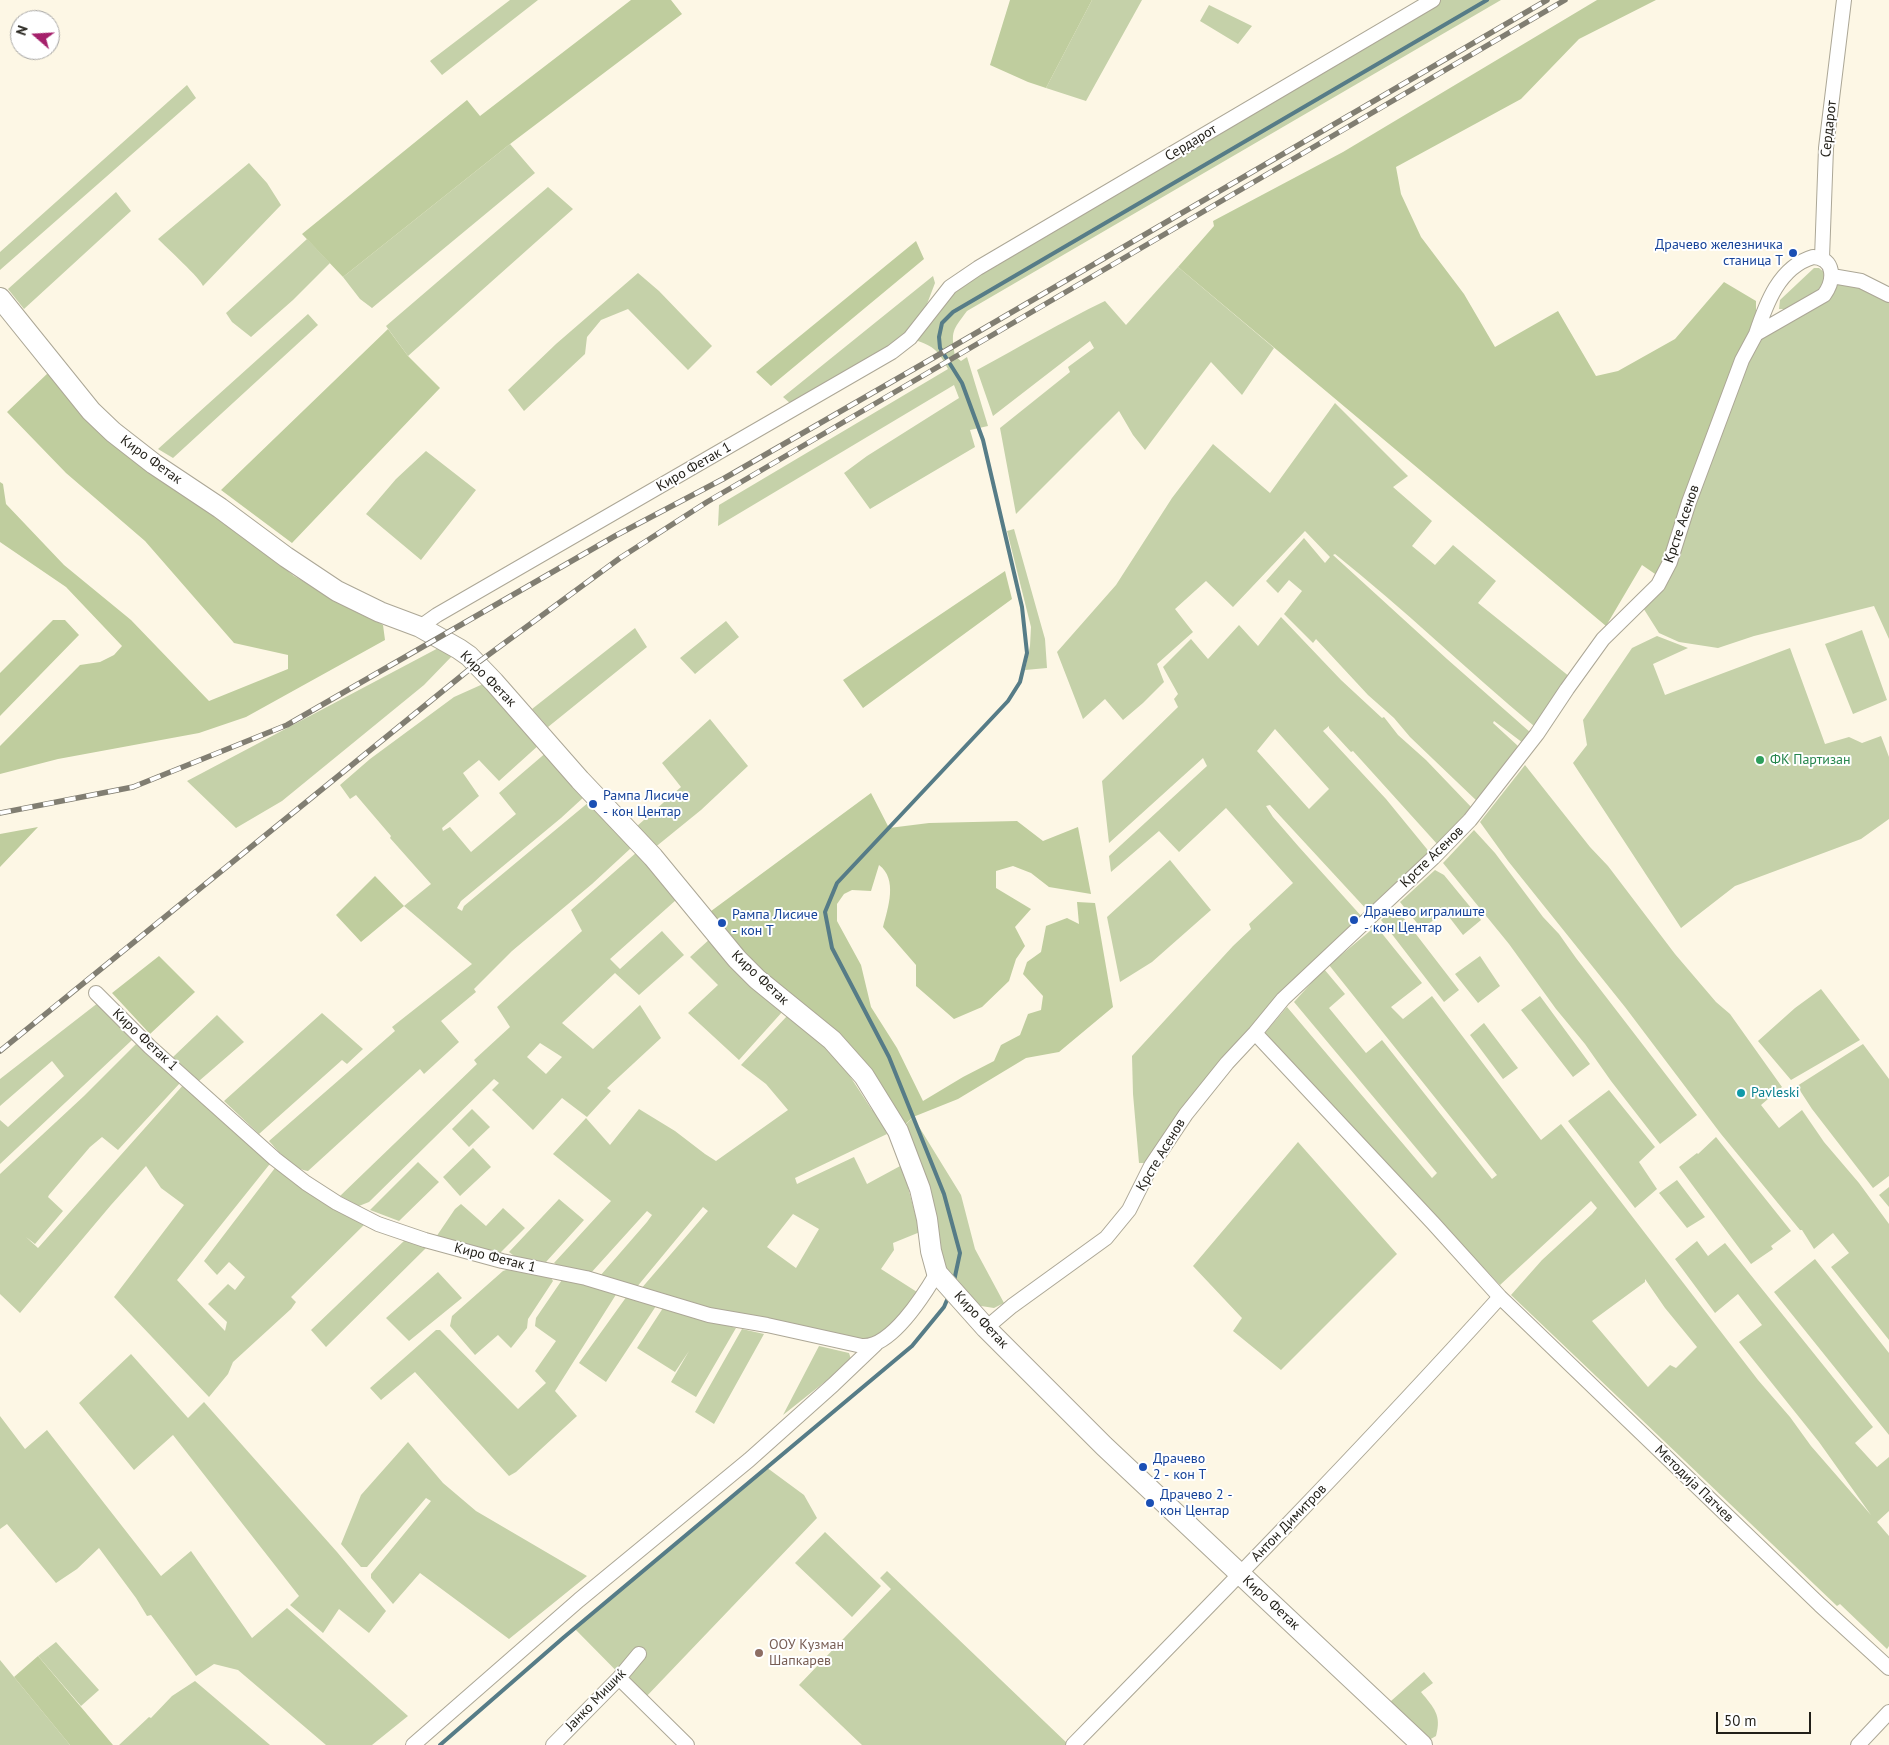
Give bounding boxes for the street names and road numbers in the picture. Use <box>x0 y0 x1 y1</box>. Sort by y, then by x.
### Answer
street label: Сердарот <box>1818 100 1840 158</box>
street label: Сердарот <box>1162 121 1220 165</box>
street label: Киро Фетак <box>117 432 185 488</box>
street label: Киро Фетак 1 <box>654 439 734 495</box>
street label: Крсте Асенов <box>1661 483 1703 565</box>
street label: Киро Фетак <box>457 648 519 710</box>
street label: Крсте Асенов <box>1397 823 1467 891</box>
street label: Киро Фетак <box>728 947 792 1009</box>
street label: Киро Фетак 1 <box>109 1005 181 1075</box>
street label: Крсте Асенов <box>1133 1116 1189 1194</box>
street label: Киро Фетак 1 <box>452 1240 538 1276</box>
street label: Киро Фетак <box>950 1288 1012 1352</box>
street label: Методија Патчев <box>1651 1442 1737 1526</box>
street label: Антон Димитров <box>1248 1481 1330 1565</box>
street label: Киро Фетак <box>1239 1572 1303 1634</box>
street label: Јанко Мишиќ <box>562 1665 630 1735</box>

